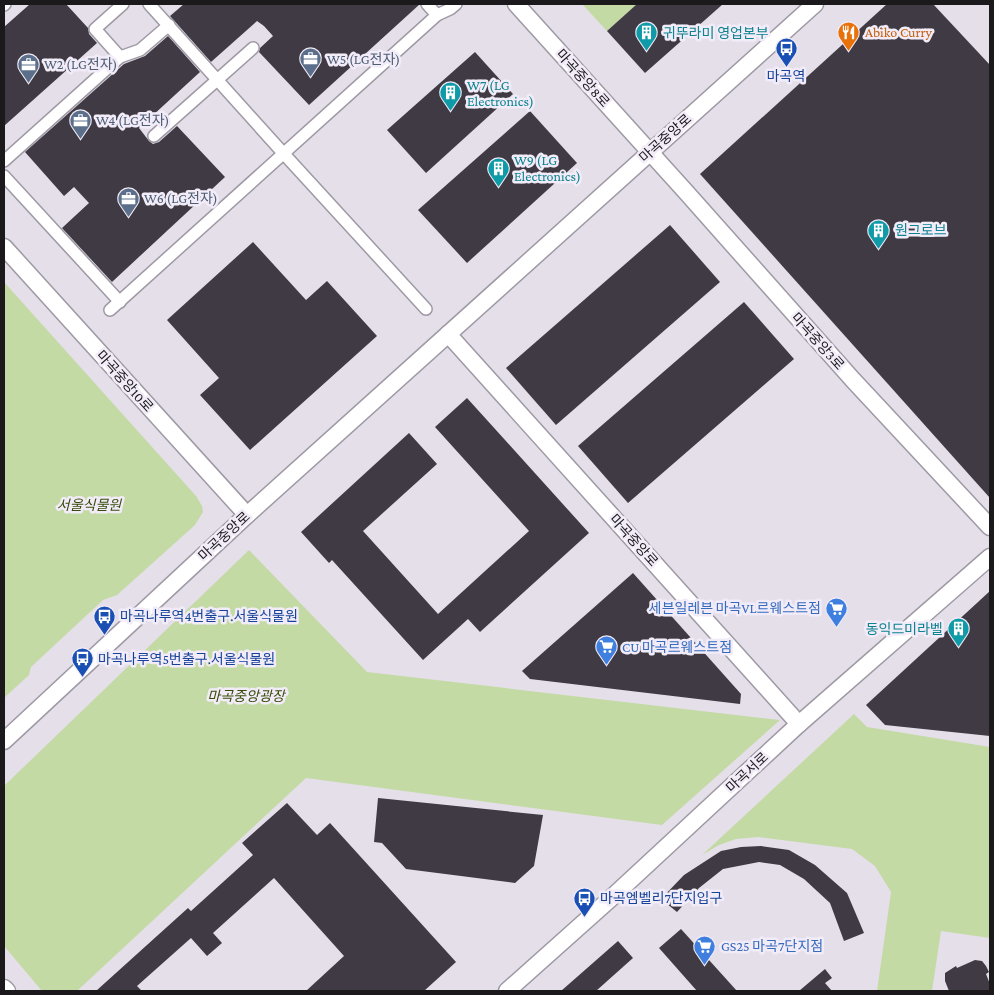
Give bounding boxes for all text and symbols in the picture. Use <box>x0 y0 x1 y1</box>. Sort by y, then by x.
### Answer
restaurant icon: Abiko Curry <box>837 20 861 51</box>
building icon: 귀뚜라미 영업본부 <box>635 21 659 52</box>
place label: Abiko Curry <box>865 24 932 40</box>
place label: 귀뚜라미 영업본부 <box>663 25 769 41</box>
bus stop icon: 마곡역 <box>774 36 798 67</box>
street label: 마곡중앙8로 <box>553 46 613 110</box>
office icon: W5 (LG전자) <box>299 47 323 78</box>
place label: W5 (LG전자) <box>327 51 400 68</box>
office icon: W2 (LG전자) <box>16 52 40 83</box>
place label: W2 (LG전자) <box>44 56 117 73</box>
place label: 마곡역 <box>767 68 805 84</box>
place label: W7 (LG Electronics) <box>467 77 534 110</box>
building icon: W7 (LG Electronics) <box>439 81 463 112</box>
office icon: W4 (LG전자) <box>68 108 92 139</box>
street label: 마곡중앙로 <box>636 110 694 165</box>
place label: W4 (LG전자) <box>96 112 170 129</box>
place label: W9 (LG Electronics) <box>514 152 581 185</box>
building icon: W9 (LG Electronics) <box>486 156 510 187</box>
office icon: W6 (LG전자) <box>116 186 140 217</box>
place label: W6 (LG전자) <box>144 190 218 207</box>
building icon: 원그로브 <box>867 218 891 249</box>
place label: 원그로브 <box>895 222 947 238</box>
street label: 마곡중앙3로 <box>788 309 848 373</box>
street label: 마곡중앙10로 <box>93 347 157 415</box>
park label: 서울식물원 <box>57 497 122 513</box>
street label: 마곡중앙로 <box>195 508 253 564</box>
street label: 마곡중앙로 <box>607 511 662 569</box>
supermarket icon: 세븐일레븐 마곡VL르웨스트점 <box>825 596 849 627</box>
place label: 세븐일레븐 마곡VL르웨스트점 <box>649 600 821 616</box>
bus stop icon: 마곡나루역4번출구.서울식물원 <box>92 604 116 635</box>
place label: 마곡나루역4번출구.서울식물원 <box>120 608 298 624</box>
building icon: 동익드미라벨 <box>947 617 971 648</box>
place label: 동익드미라벨 <box>866 621 943 637</box>
supermarket icon: CU 마곡르웨스트점 <box>594 635 618 666</box>
place label: CU 마곡르웨스트점 <box>622 639 732 655</box>
bus stop icon: 마곡나루역5번출구.서울식물원 <box>70 647 94 678</box>
place label: 마곡나루역5번출구.서울식물원 <box>98 651 275 667</box>
park label: 마곡중앙광장 <box>207 688 287 704</box>
street label: 마곡서로 <box>723 749 771 795</box>
bus stop icon: 마곡엠벨리7단지입구 <box>572 886 596 917</box>
place label: 마곡엠벨리7단지입구 <box>600 890 722 906</box>
supermarket icon: GS25 마곡7단지점 <box>693 934 717 965</box>
place label: GS25 마곡7단지점 <box>721 938 823 954</box>

